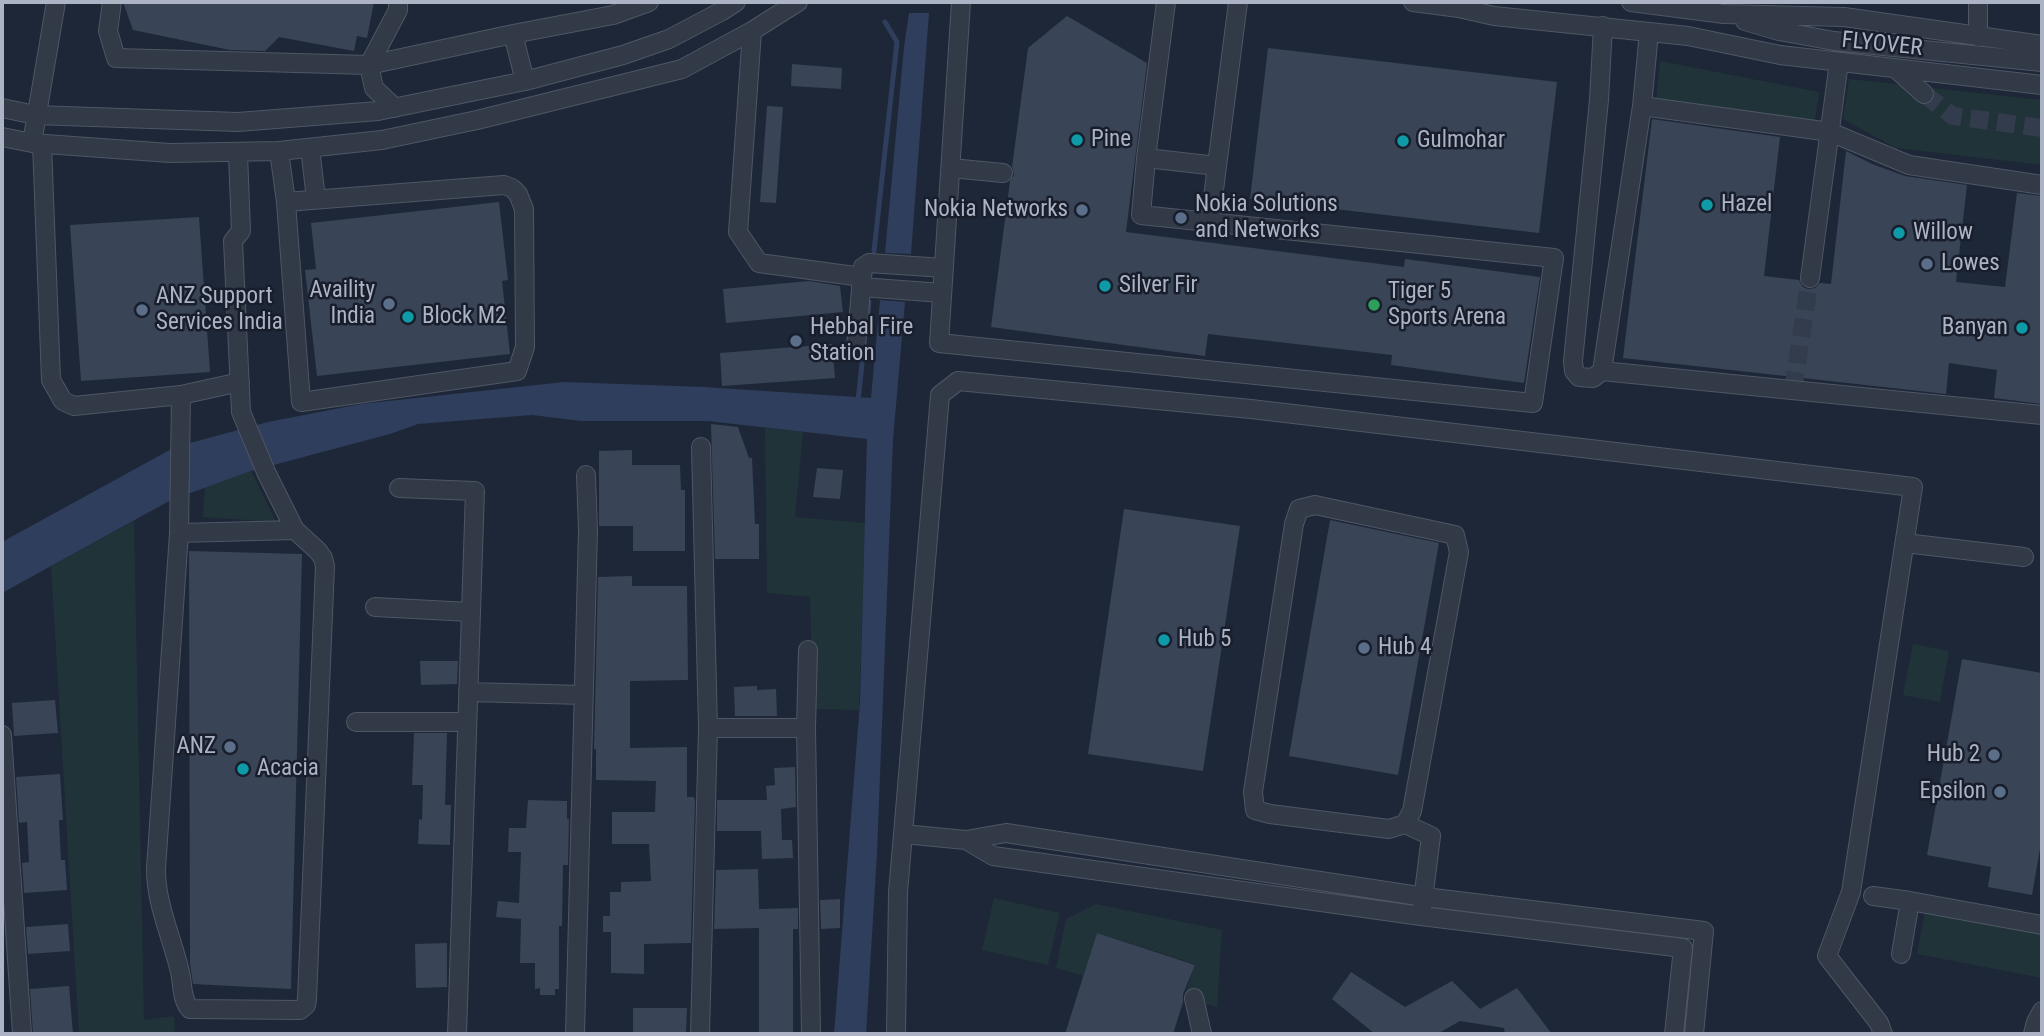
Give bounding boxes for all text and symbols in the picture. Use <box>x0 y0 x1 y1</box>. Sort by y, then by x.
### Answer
street label: FLYOVER <box>1840 27 1924 63</box>
place label: Pine <box>1091 126 1131 154</box>
place label: Gulmohar <box>1417 127 1505 155</box>
marker: Pine <box>1069 132 1085 148</box>
marker: Gulmohar <box>1395 133 1411 149</box>
place label: Nokia Solutions and Networks <box>1195 191 1338 245</box>
place label: Hazel <box>1721 191 1772 219</box>
place label: Nokia Networks <box>924 196 1068 224</box>
marker: Hazel <box>1699 197 1715 213</box>
marker: Nokia Networks <box>1074 202 1090 218</box>
marker: Nokia Solutions and Networks <box>1173 210 1189 226</box>
place label: Willow <box>1913 219 1973 247</box>
marker: Willow <box>1891 225 1907 241</box>
place label: Lowes <box>1941 250 2000 278</box>
marker: Lowes <box>1919 256 1935 272</box>
place label: Silver Fir <box>1119 272 1198 300</box>
place label: Availity India <box>309 277 375 331</box>
marker: Silver Fir <box>1097 278 1113 294</box>
place label: Tiger 5 Sports Arena <box>1388 278 1506 332</box>
place label: ANZ Support Services India <box>156 283 283 337</box>
marker: Availity India <box>381 296 397 312</box>
marker: Tiger 5 Sports Arena <box>1366 297 1382 313</box>
marker: ANZ Support Services India <box>134 302 150 318</box>
place label: Block M2 <box>422 303 506 331</box>
marker: Block M2 <box>400 309 416 325</box>
place label: Hebbal Fire Station <box>810 314 913 368</box>
place label: Banyan <box>1942 314 2008 342</box>
marker: Banyan <box>2014 320 2030 336</box>
marker: Hebbal Fire Station <box>788 333 804 349</box>
place label: Hub 5 <box>1178 626 1231 654</box>
marker: Hub 5 <box>1156 632 1172 648</box>
place label: Hub 4 <box>1378 634 1431 662</box>
marker: Hub 4 <box>1356 640 1372 656</box>
place label: ANZ <box>176 733 216 761</box>
marker: ANZ <box>222 739 238 755</box>
place label: Hub 2 <box>1927 741 1980 769</box>
marker: Hub 2 <box>1986 747 2002 763</box>
place label: Acacia <box>257 755 319 783</box>
marker: Acacia <box>235 761 251 777</box>
place label: Epsilon <box>1919 778 1986 806</box>
marker: Epsilon <box>1992 784 2008 800</box>

